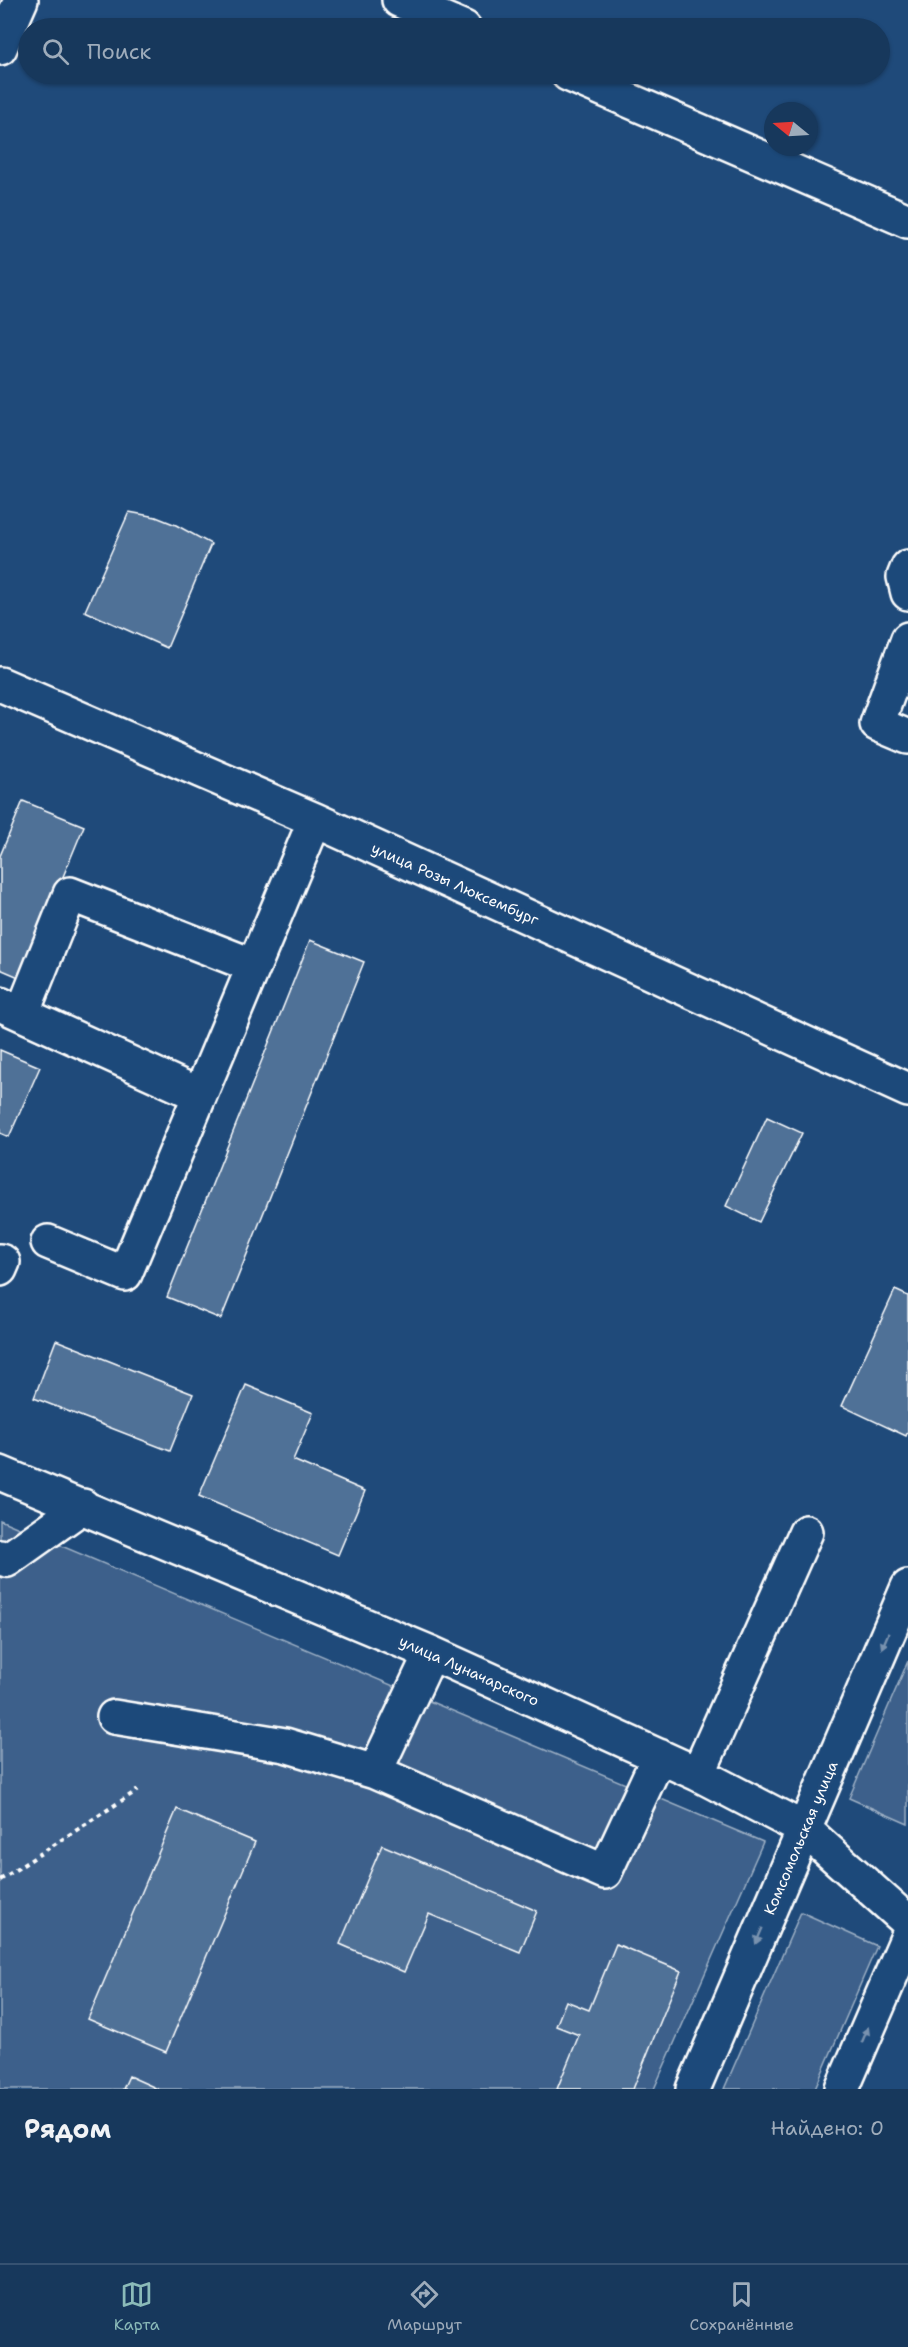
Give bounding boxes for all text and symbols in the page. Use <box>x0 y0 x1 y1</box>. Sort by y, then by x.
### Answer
search box <box>18 18 890 84</box>
icon: search <box>39 35 72 68</box>
text: Поиск <box>87 37 151 66</box>
north arrow <box>764 102 818 156</box>
street label: улица Розы Люксембург <box>368 838 542 930</box>
street label: улица Луначарского <box>396 1631 542 1711</box>
one-way arrow <box>880 1632 889 1650</box>
street label: Комсомольская улица <box>759 1757 843 1918</box>
one-way arrow <box>754 1928 763 1945</box>
one-way arrow <box>860 2026 870 2044</box>
text: Рядом <box>24 2111 111 2146</box>
text: Найдено: 0 <box>771 2115 884 2141</box>
tab: Карта <box>114 2278 160 2335</box>
tab: Маршрут <box>387 2278 462 2335</box>
tab: Сохранённые <box>690 2278 794 2335</box>

